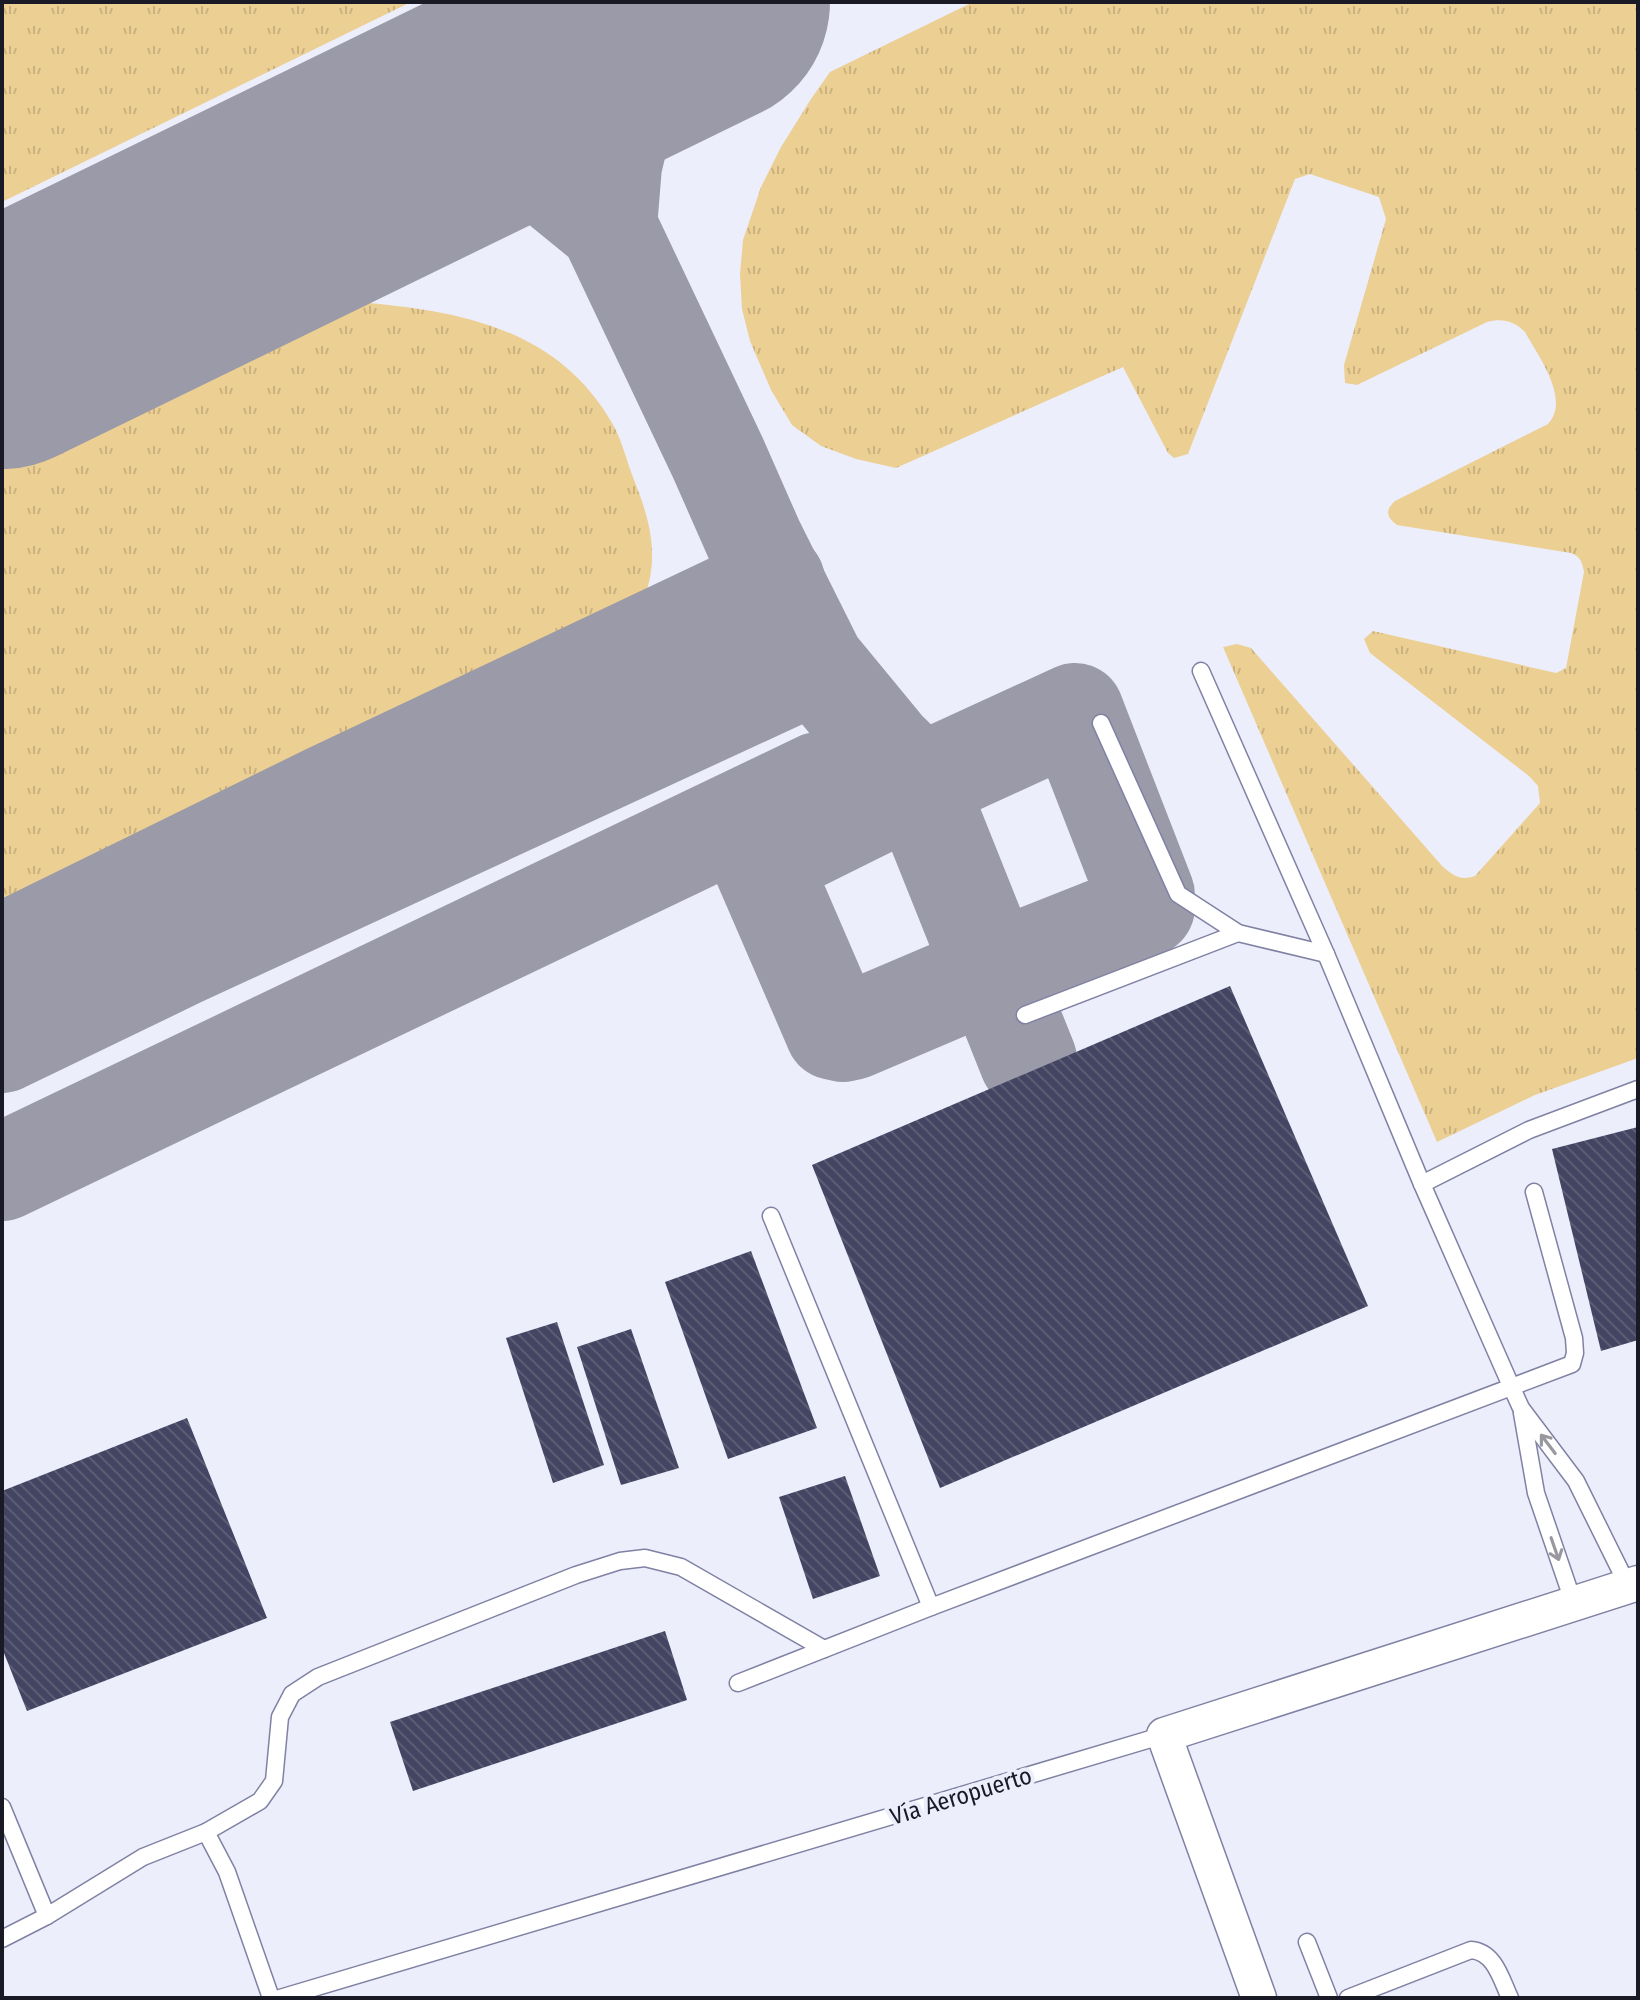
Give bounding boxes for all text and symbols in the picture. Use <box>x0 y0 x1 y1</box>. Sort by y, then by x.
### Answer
one-way arrow <box>1540 1434 1557 1456</box>
one-way arrow <box>1549 1536 1564 1561</box>
street label: Vía Aeropuerto <box>887 1761 1035 1831</box>

